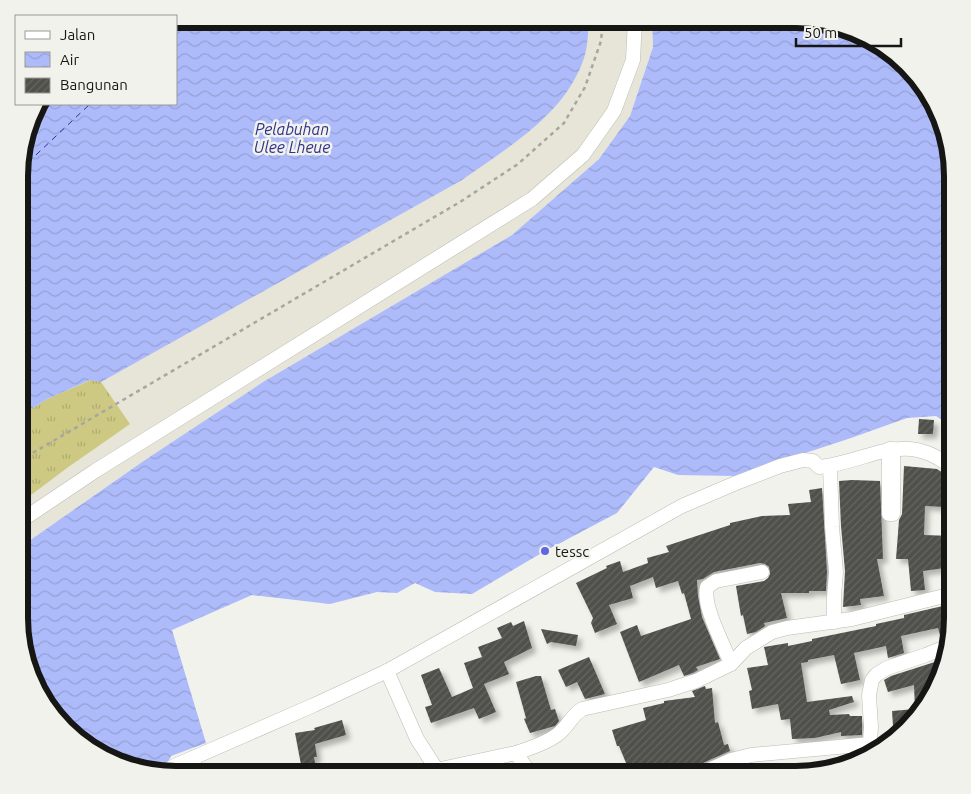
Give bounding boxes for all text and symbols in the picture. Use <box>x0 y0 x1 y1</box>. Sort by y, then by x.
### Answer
legend <box>15 15 178 105</box>
scale bar <box>796 15 901 47</box>
text: 50 m <box>804 24 837 41</box>
text: Jalan <box>60 26 95 43</box>
text: Air <box>60 51 79 68</box>
text: Bangunan <box>60 76 128 93</box>
water label: Pelabuhan Ulee Lheue <box>254 120 330 156</box>
place label: tessc <box>555 543 589 560</box>
marker: tessc <box>539 545 551 557</box>

